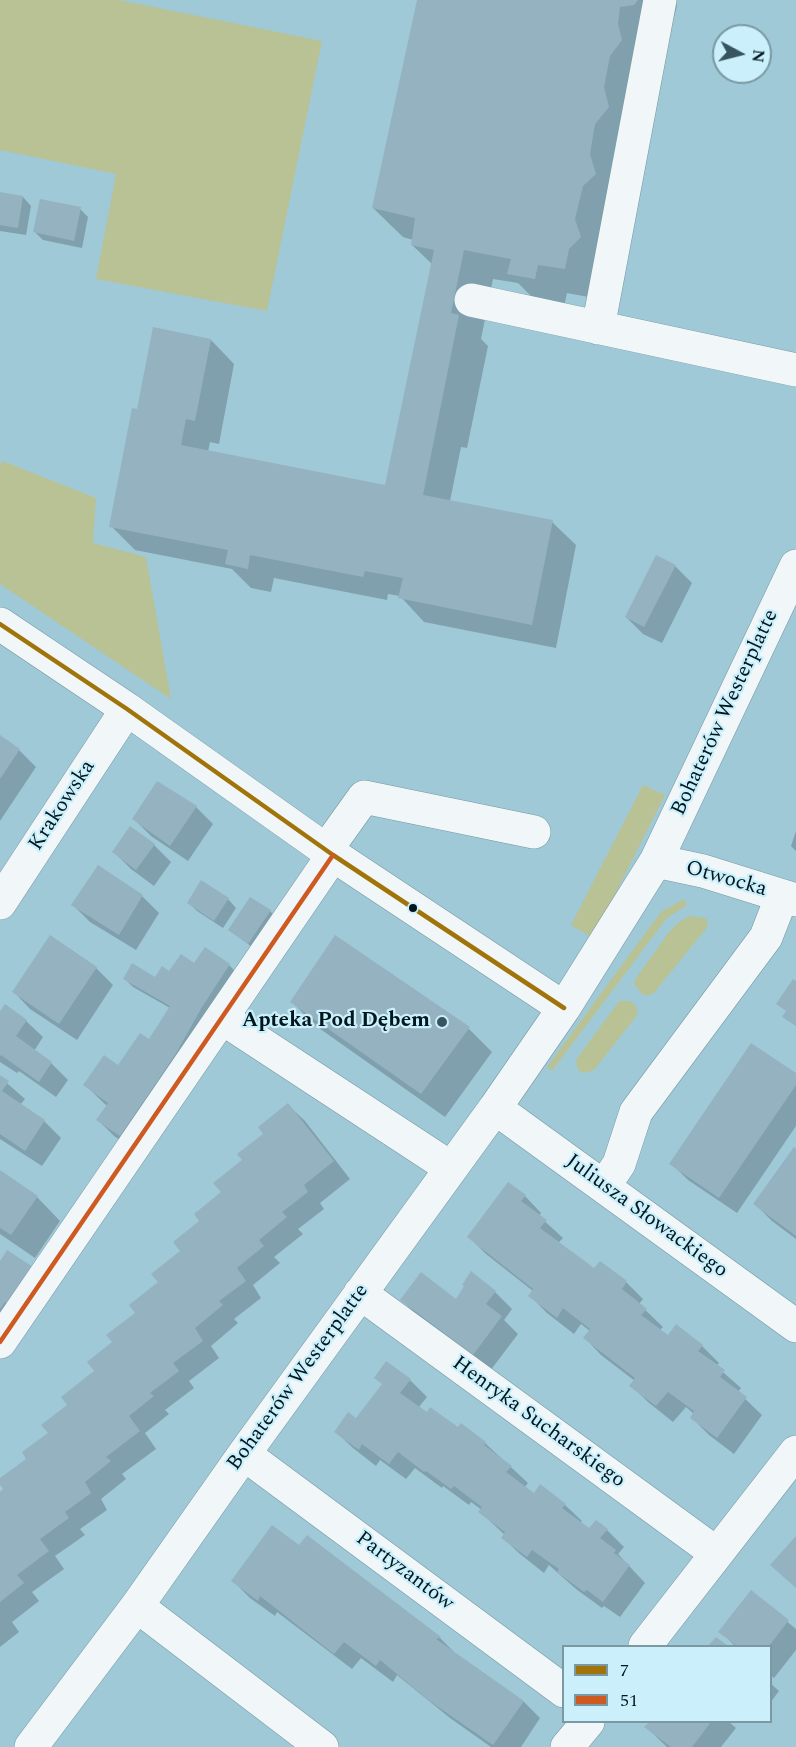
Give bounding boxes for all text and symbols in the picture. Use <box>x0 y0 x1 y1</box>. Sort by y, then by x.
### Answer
north arrow <box>712 24 772 84</box>
text: N <box>745 48 771 64</box>
street label: Bohaterów Westerplatte <box>667 606 785 820</box>
street label: Krakowska <box>24 756 102 856</box>
street label: Otwocka <box>682 856 770 904</box>
unlabelled marker <box>407 902 419 914</box>
place label: Apteka Pod Dębem <box>242 1009 430 1035</box>
marker: Apteka Pod Dębem <box>435 1015 449 1029</box>
street label: Juliusza Słowackiego <box>560 1150 732 1284</box>
street label: Bohaterów Westerplatte <box>223 1280 375 1476</box>
street label: Henryka Sucharskiego <box>446 1352 630 1494</box>
street label: Partyzantów <box>350 1527 458 1617</box>
legend <box>562 1645 772 1723</box>
text: 7 <box>620 1657 629 1684</box>
text: 51 <box>620 1687 638 1714</box>

